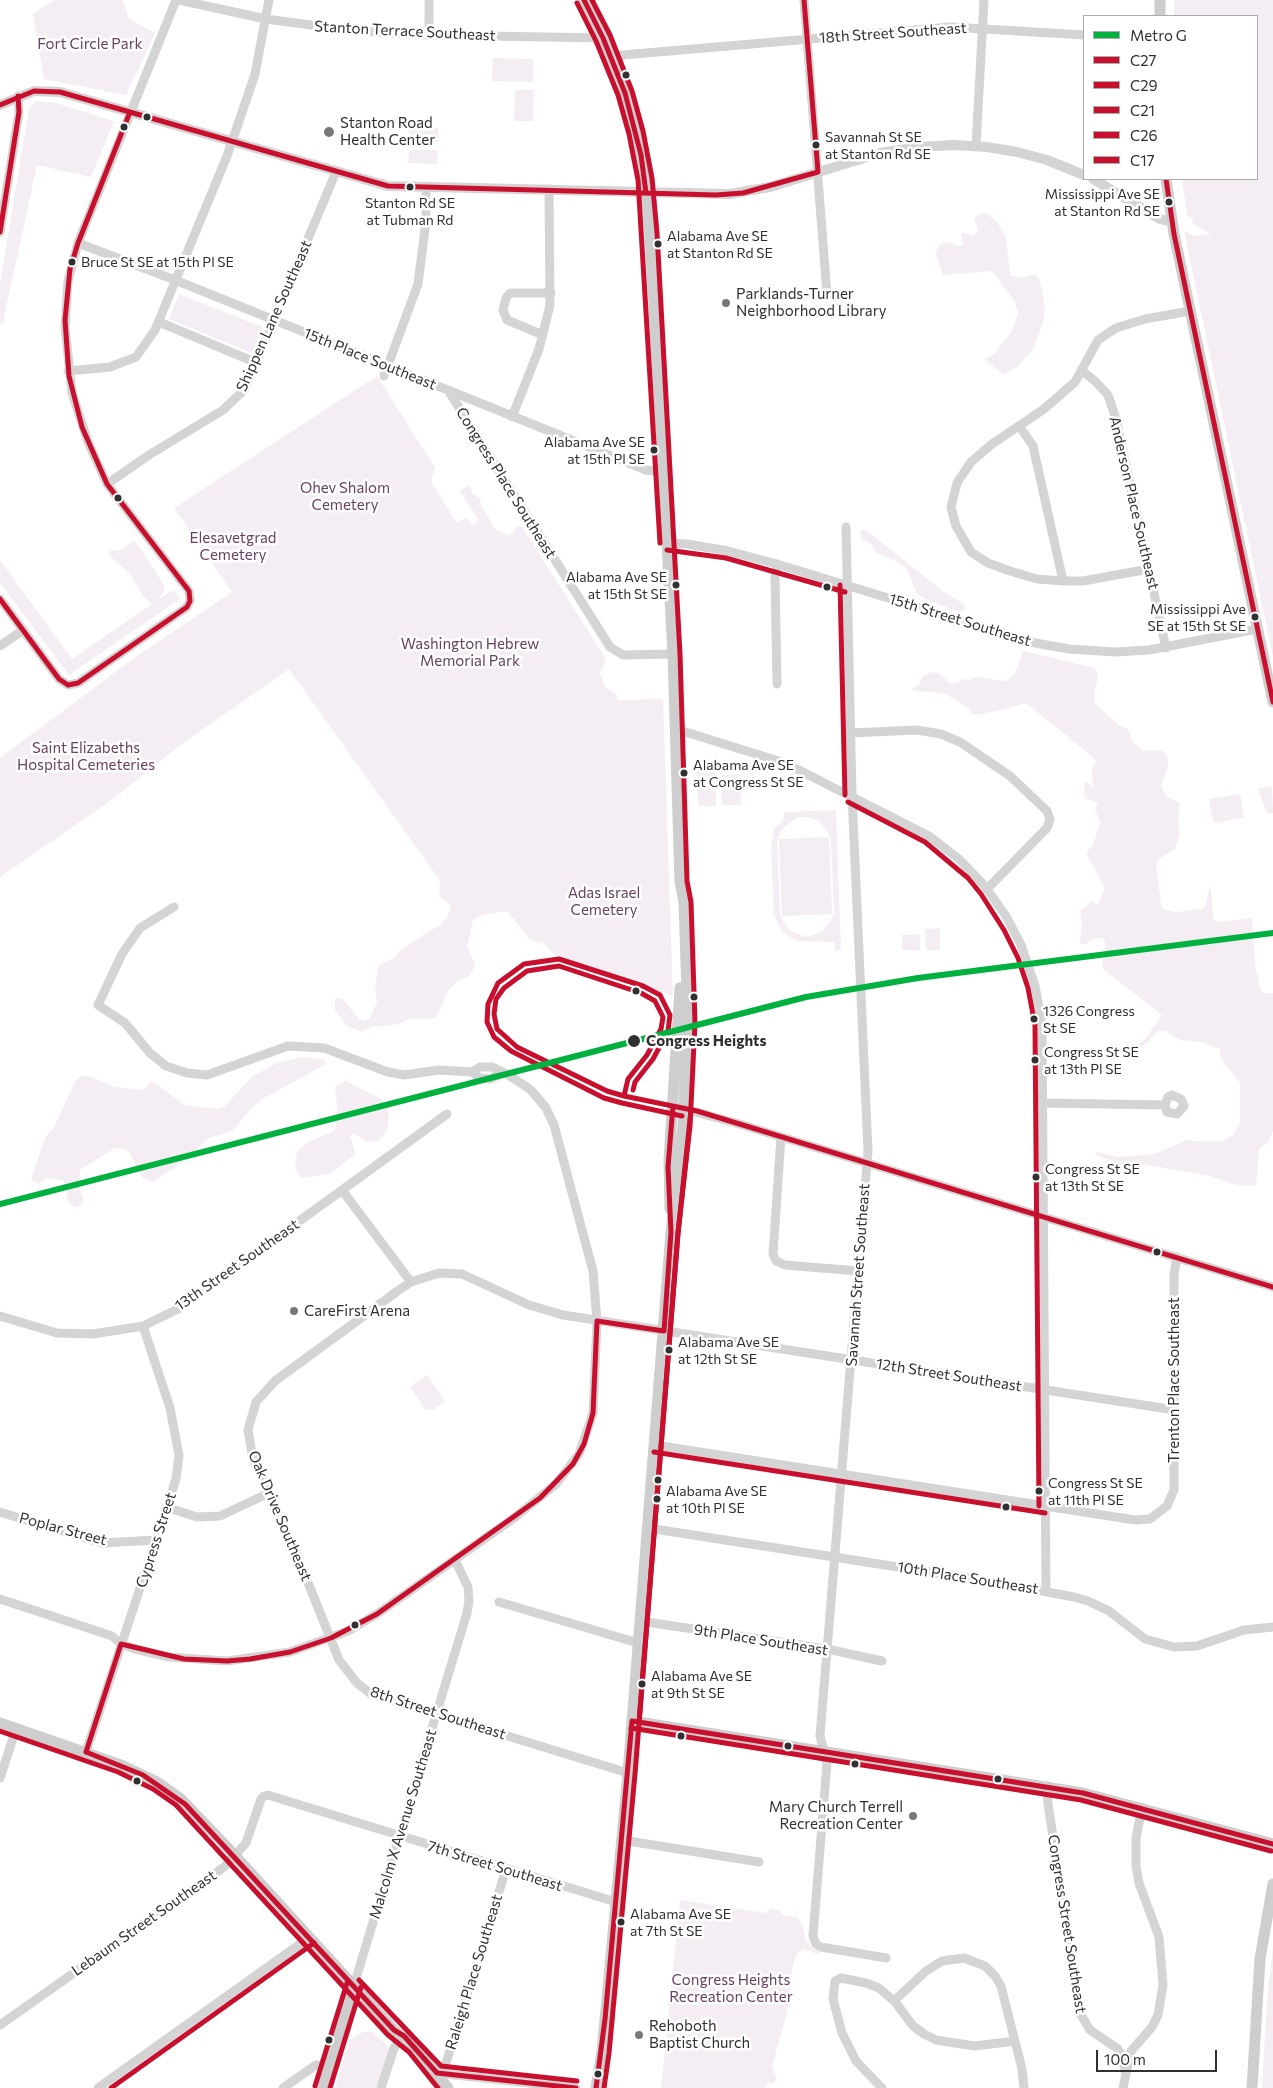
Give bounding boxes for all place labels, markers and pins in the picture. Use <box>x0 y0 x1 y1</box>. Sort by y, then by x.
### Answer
unlabelled marker <box>621 70 631 80</box>
unlabelled marker <box>142 112 152 122</box>
place label: Stanton Road Health Center <box>340 114 435 149</box>
unlabelled marker <box>119 122 129 132</box>
marker: Stanton Road Health Center <box>322 125 336 139</box>
place label: Savannah St SE at Stanton Rd SE <box>825 129 931 162</box>
marker: Savannah St SE at Stanton Rd SE <box>811 140 821 150</box>
marker: Stanton Rd SE at Tubman Rd <box>405 182 415 192</box>
place label: Mississippi Ave SE at Stanton Rd SE <box>1045 186 1160 218</box>
place label: Stanton Rd SE at Tubman Rd <box>365 195 455 228</box>
marker: Mississippi Ave SE at Stanton Rd SE <box>1164 197 1174 207</box>
place label: Alabama Ave SE at Stanton Rd SE <box>667 228 773 260</box>
marker: Alabama Ave SE at Stanton Rd SE <box>653 239 663 249</box>
place label: Bruce St SE at 15th Pl SE <box>81 254 234 270</box>
marker: Bruce St SE at 15th Pl SE <box>67 257 77 267</box>
place label: Parklands-Turner Neighborhood Library <box>736 285 886 320</box>
marker: Parklands-Turner Neighborhood Library <box>720 297 732 309</box>
place label: Alabama Ave SE at 15th Pl SE <box>544 434 645 467</box>
marker: Alabama Ave SE at 15th Pl SE <box>649 445 659 455</box>
unlabelled marker <box>113 493 123 503</box>
place label: Alabama Ave SE at 15th St SE <box>566 569 667 602</box>
marker: Alabama Ave SE at 15th St SE <box>671 580 681 590</box>
unlabelled marker <box>822 582 832 592</box>
place label: Mississippi Ave SE at 15th St SE <box>1148 601 1246 634</box>
marker: Mississippi Ave SE at 15th St SE <box>1250 612 1260 622</box>
place label: Alabama Ave SE at Congress St SE <box>693 757 803 790</box>
marker: Alabama Ave SE at Congress St SE <box>679 768 689 778</box>
unlabelled marker <box>631 986 641 996</box>
unlabelled marker <box>689 992 699 1002</box>
place label: 1326 Congress St SE <box>1043 1003 1135 1036</box>
marker: 1326 Congress St SE <box>1029 1014 1039 1024</box>
place label: Congress Heights <box>646 1032 766 1050</box>
marker: Congress Heights <box>626 1033 642 1049</box>
place label: Congress St SE at 13th Pl SE <box>1044 1044 1139 1076</box>
marker: Congress St SE at 13th Pl SE <box>1030 1055 1040 1065</box>
place label: Congress St SE at 13th St SE <box>1045 1161 1140 1194</box>
marker: Congress St SE at 13th St SE <box>1031 1172 1041 1182</box>
unlabelled marker <box>1152 1247 1162 1257</box>
place label: CareFirst Arena <box>304 1302 410 1320</box>
marker: CareFirst Arena <box>288 1305 300 1317</box>
place label: Alabama Ave SE at 12th St SE <box>678 1334 779 1366</box>
marker: Alabama Ave SE at 12th St SE <box>664 1345 674 1355</box>
unlabelled marker <box>653 1475 663 1485</box>
place label: Congress St SE at 11th Pl SE <box>1048 1475 1143 1508</box>
place label: Alabama Ave SE at 10th Pl SE <box>666 1483 767 1515</box>
marker: Congress St SE at 11th Pl SE <box>1034 1486 1044 1496</box>
marker: Alabama Ave SE at 10th Pl SE <box>652 1494 662 1504</box>
unlabelled marker <box>1001 1502 1011 1512</box>
unlabelled marker <box>350 1620 360 1630</box>
place label: Alabama Ave SE at 9th St SE <box>651 1668 752 1700</box>
marker: Alabama Ave SE at 9th St SE <box>637 1679 647 1689</box>
unlabelled marker <box>676 1731 686 1741</box>
unlabelled marker <box>783 1741 793 1751</box>
unlabelled marker <box>850 1759 860 1769</box>
unlabelled marker <box>993 1774 1003 1784</box>
unlabelled marker <box>132 1776 142 1786</box>
place label: Mary Church Terrell Recreation Center <box>769 1798 903 1833</box>
marker: Mary Church Terrell Recreation Center <box>907 1810 919 1822</box>
place label: Alabama Ave SE at 7th St SE <box>630 1906 731 1938</box>
marker: Alabama Ave SE at 7th St SE <box>616 1917 626 1927</box>
place label: Rehoboth Baptist Church <box>649 2017 750 2052</box>
marker: Rehoboth Baptist Church <box>633 2029 645 2041</box>
unlabelled marker <box>324 2035 334 2045</box>
unlabelled marker <box>593 2069 603 2079</box>

